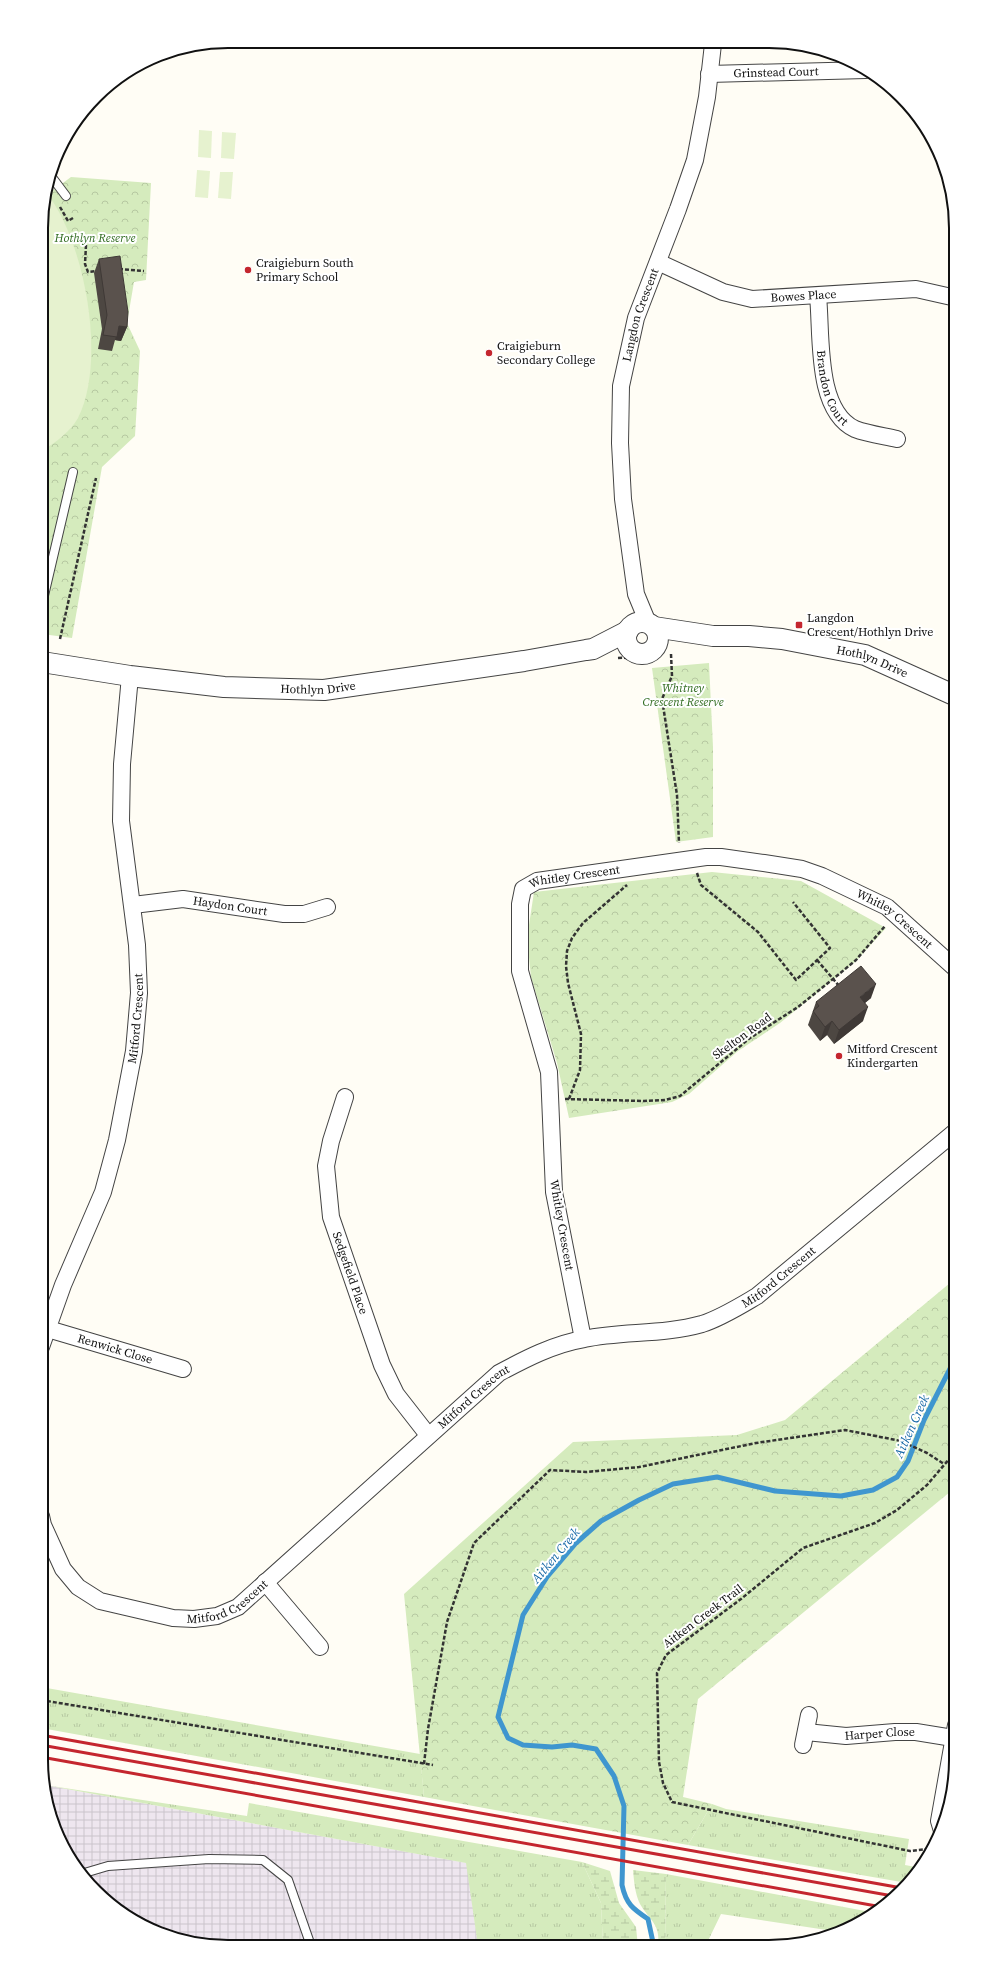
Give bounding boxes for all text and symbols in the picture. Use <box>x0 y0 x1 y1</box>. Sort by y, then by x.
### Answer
street label: Grinstead Court <box>733 63 819 81</box>
park label: Hothlyn Reserve <box>54 230 136 246</box>
place label: Craigieburn South Primary School <box>256 255 354 285</box>
marker: Craigieburn South Primary School <box>243 265 253 275</box>
street label: Langdon Crescent <box>619 266 662 363</box>
street label: Bowes Place <box>770 286 837 306</box>
place label: Craigieburn Secondary College <box>497 338 595 368</box>
marker: Craigieburn Secondary College <box>484 348 494 358</box>
street label: Brandon Court <box>813 349 852 430</box>
place label: Langdon Crescent/Hothlyn Drive <box>807 610 933 640</box>
marker: Langdon Crescent/Hothlyn Drive <box>794 620 804 630</box>
street label: Hothlyn Drive <box>835 642 911 681</box>
street label: Hothlyn Drive <box>280 677 357 698</box>
park label: Whitney Crescent Reserve <box>642 680 724 710</box>
street label: Whitley Crescent <box>526 861 621 892</box>
street label: Whitley Crescent <box>854 886 936 952</box>
street label: Haydon Court <box>192 893 268 919</box>
street label: Mitford Crescent <box>124 973 147 1065</box>
street label: Skelton Road <box>709 1009 775 1063</box>
place label: Mitford Crescent Kindergarten <box>847 1041 938 1071</box>
marker: Mitford Crescent Kindergarten <box>834 1051 844 1061</box>
street label: Whitley Crescent <box>546 1178 578 1272</box>
street label: Sedgefield Place <box>329 1229 372 1316</box>
street label: Mitford Crescent <box>739 1243 819 1311</box>
street label: Renwick Close <box>76 1330 155 1368</box>
street label: Mitford Crescent <box>434 1361 512 1432</box>
water label: Aitken Creek <box>890 1391 933 1461</box>
water label: Aitken Creek <box>527 1523 584 1587</box>
street label: Mitford Crescent <box>186 1576 271 1627</box>
street label: Aitken Creek Trail <box>660 1580 747 1652</box>
street label: Harper Close <box>844 1724 915 1744</box>

